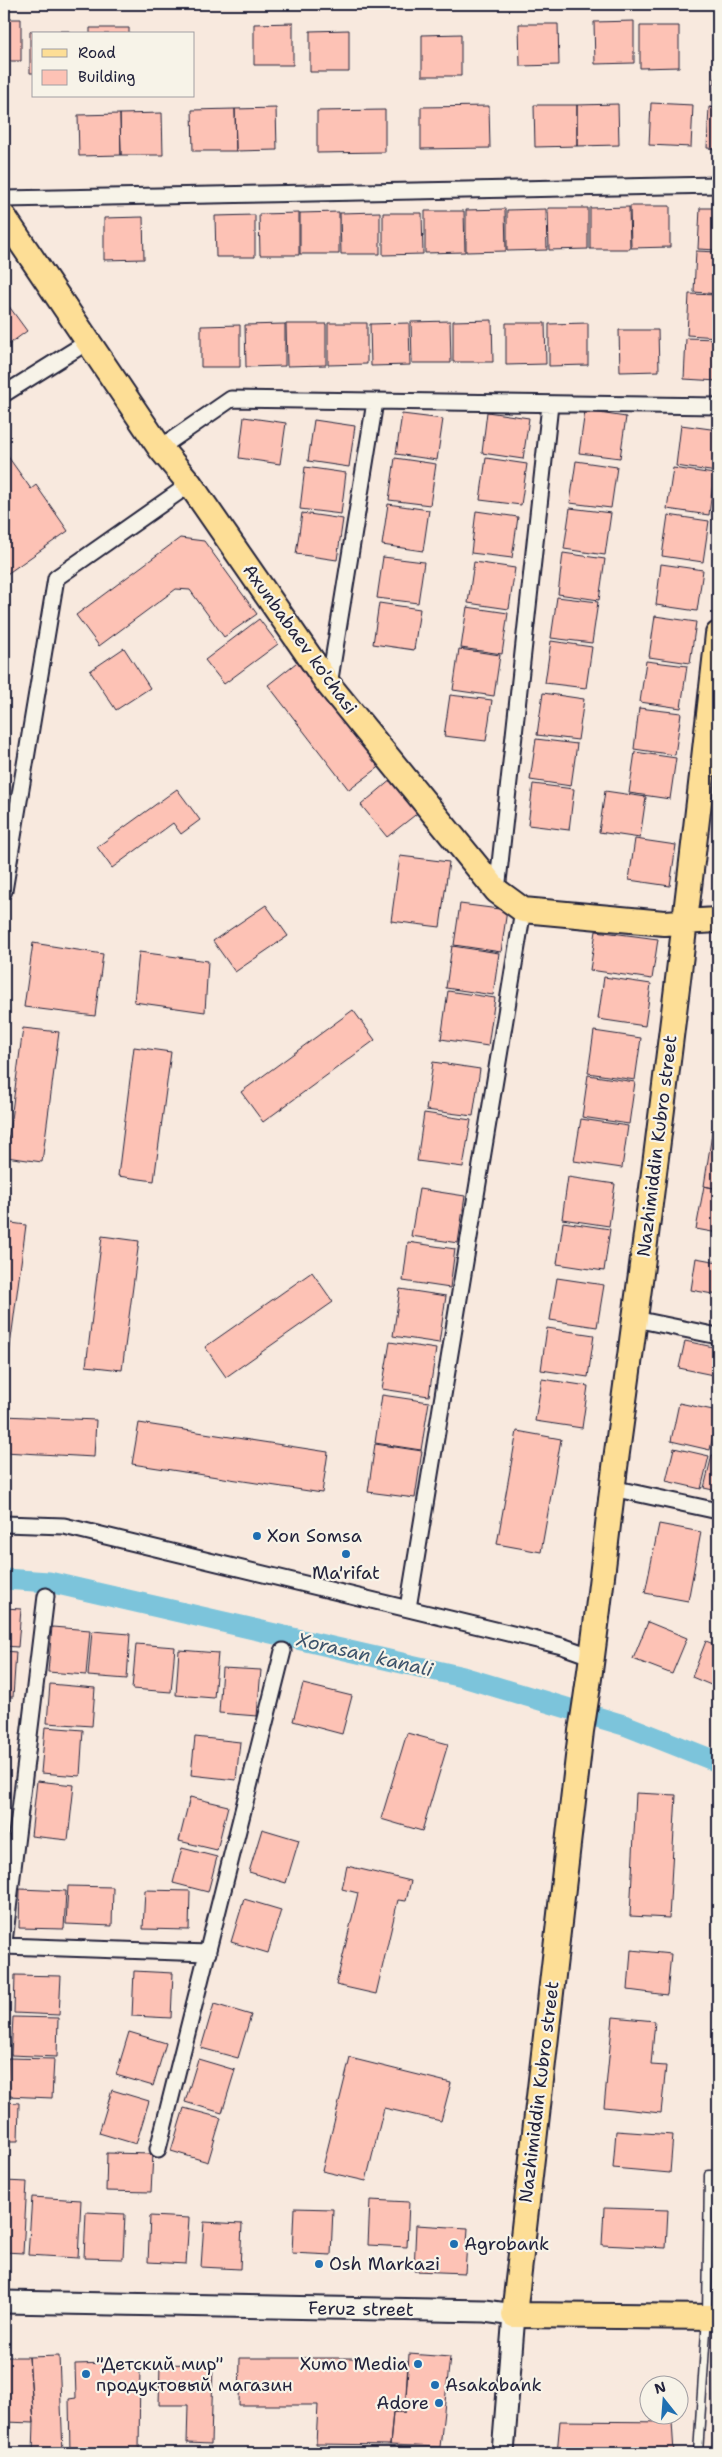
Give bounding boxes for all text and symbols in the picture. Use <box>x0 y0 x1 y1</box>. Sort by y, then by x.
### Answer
legend <box>32 32 195 98</box>
text: Road <box>78 43 116 63</box>
text: Building <box>78 67 135 87</box>
street label: Axunbabaev ko'chasi <box>237 559 363 719</box>
street label: Nazhimiddin Kubro street <box>631 1034 683 1258</box>
place label: Xon Somsa <box>267 1524 362 1548</box>
marker: Xon Somsa <box>251 1530 263 1542</box>
marker: Ma'rifat <box>340 1548 352 1560</box>
place label: Ma'rifat <box>312 1561 380 1585</box>
water label: Xorasan kanali <box>293 1626 436 1682</box>
street label: Nazhimiddin Kubro street <box>513 1980 565 2204</box>
place label: Agrobank <box>464 2232 549 2256</box>
marker: Agrobank <box>448 2238 460 2250</box>
place label: Osh Markazi <box>329 2252 440 2276</box>
marker: Osh Markazi <box>313 2258 325 2270</box>
street label: Feruz street <box>308 2296 414 2322</box>
place label: "Детский мир" продуктовый магазин <box>96 2352 293 2397</box>
place label: Xumo Media <box>300 2352 408 2376</box>
marker: Xumo Media <box>412 2358 424 2370</box>
marker: "Детский мир" продуктовый магазин <box>80 2368 92 2380</box>
place label: Asakabank <box>445 2373 542 2397</box>
north arrow <box>640 2374 690 2424</box>
text: N <box>652 2377 668 2398</box>
marker: Asakabank <box>429 2379 441 2391</box>
place label: Adore <box>376 2391 429 2415</box>
marker: Adore <box>433 2397 445 2409</box>

